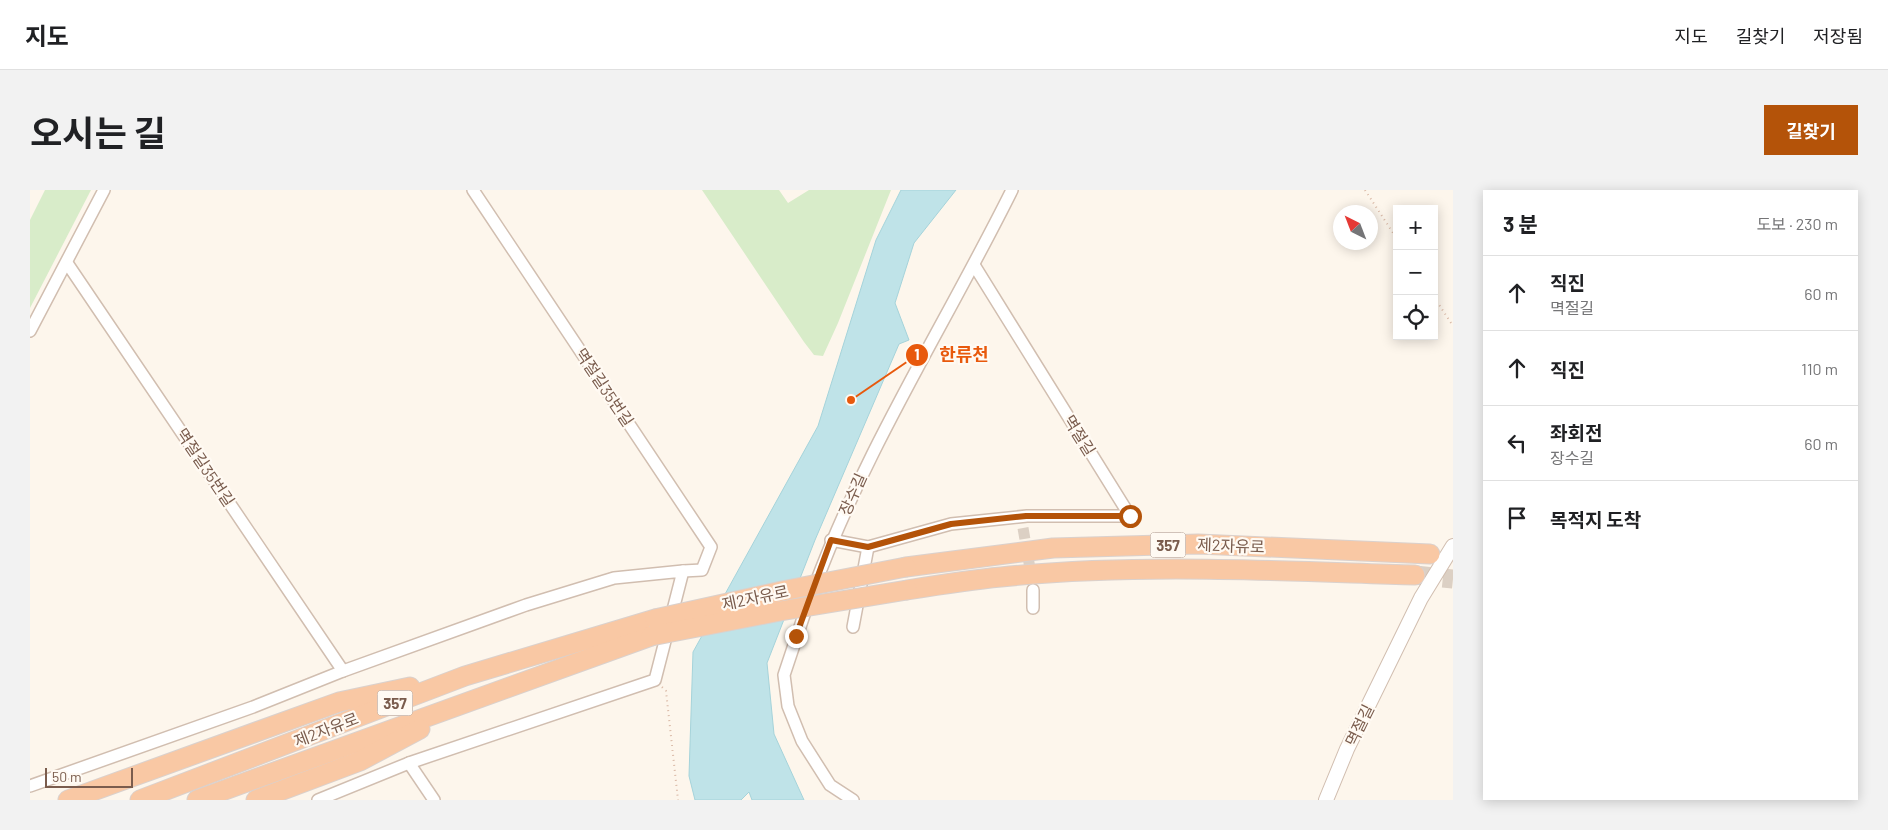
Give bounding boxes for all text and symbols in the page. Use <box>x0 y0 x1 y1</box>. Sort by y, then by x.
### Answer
text: 지도 <box>25 21 69 50</box>
text: 지도 <box>1675 25 1708 47</box>
text: 길찾기 <box>1736 25 1785 47</box>
text: 저장됨 <box>1813 25 1863 47</box>
button: 길찾기 <box>1764 105 1858 155</box>
text: 오시는 길 <box>30 111 166 153</box>
north arrow <box>1333 205 1378 250</box>
map controls <box>1393 205 1438 340</box>
button: + <box>1393 205 1438 250</box>
text: 3 분 <box>1503 211 1538 236</box>
text: 도보 · 230 m <box>1757 214 1838 233</box>
button: − <box>1393 250 1438 295</box>
text: 직진 <box>1550 271 1585 294</box>
icon: ahead <box>1503 279 1531 307</box>
text: 60 m <box>1804 284 1838 303</box>
button: locate <box>1393 295 1438 340</box>
text: 멱절길 <box>1550 298 1594 317</box>
callout: 한류천 <box>904 338 999 371</box>
text: 한류천 <box>939 343 989 365</box>
street label: 멱절길35번길 <box>572 344 638 430</box>
text: 1 <box>914 345 920 363</box>
icon: ahead <box>1503 354 1531 382</box>
text: 직진 <box>1550 358 1585 381</box>
text: 110 m <box>1801 359 1838 378</box>
street label: 멱절길 <box>1060 411 1100 459</box>
text: 좌회전 <box>1550 421 1602 444</box>
street label: 멱절길35번길 <box>173 424 239 510</box>
icon: left <box>1503 429 1531 457</box>
text: 60 m <box>1804 434 1838 453</box>
text: 장수길 <box>1550 448 1594 467</box>
street label: 장수길 <box>834 470 870 518</box>
icon: arrive <box>1503 504 1531 532</box>
route start <box>1119 505 1142 528</box>
text: 목적지 도착 <box>1550 508 1641 531</box>
road number: 357 <box>1150 532 1186 558</box>
street label: 제2자유로 <box>1197 534 1265 556</box>
street label: 제2자유로 <box>720 581 790 613</box>
route end <box>785 625 808 648</box>
road number: 357 <box>378 690 412 716</box>
street label: 멱절길 <box>1341 701 1377 749</box>
street label: 제2자유로 <box>291 708 361 750</box>
scale bar <box>45 765 132 788</box>
text: 50 m <box>52 768 81 785</box>

